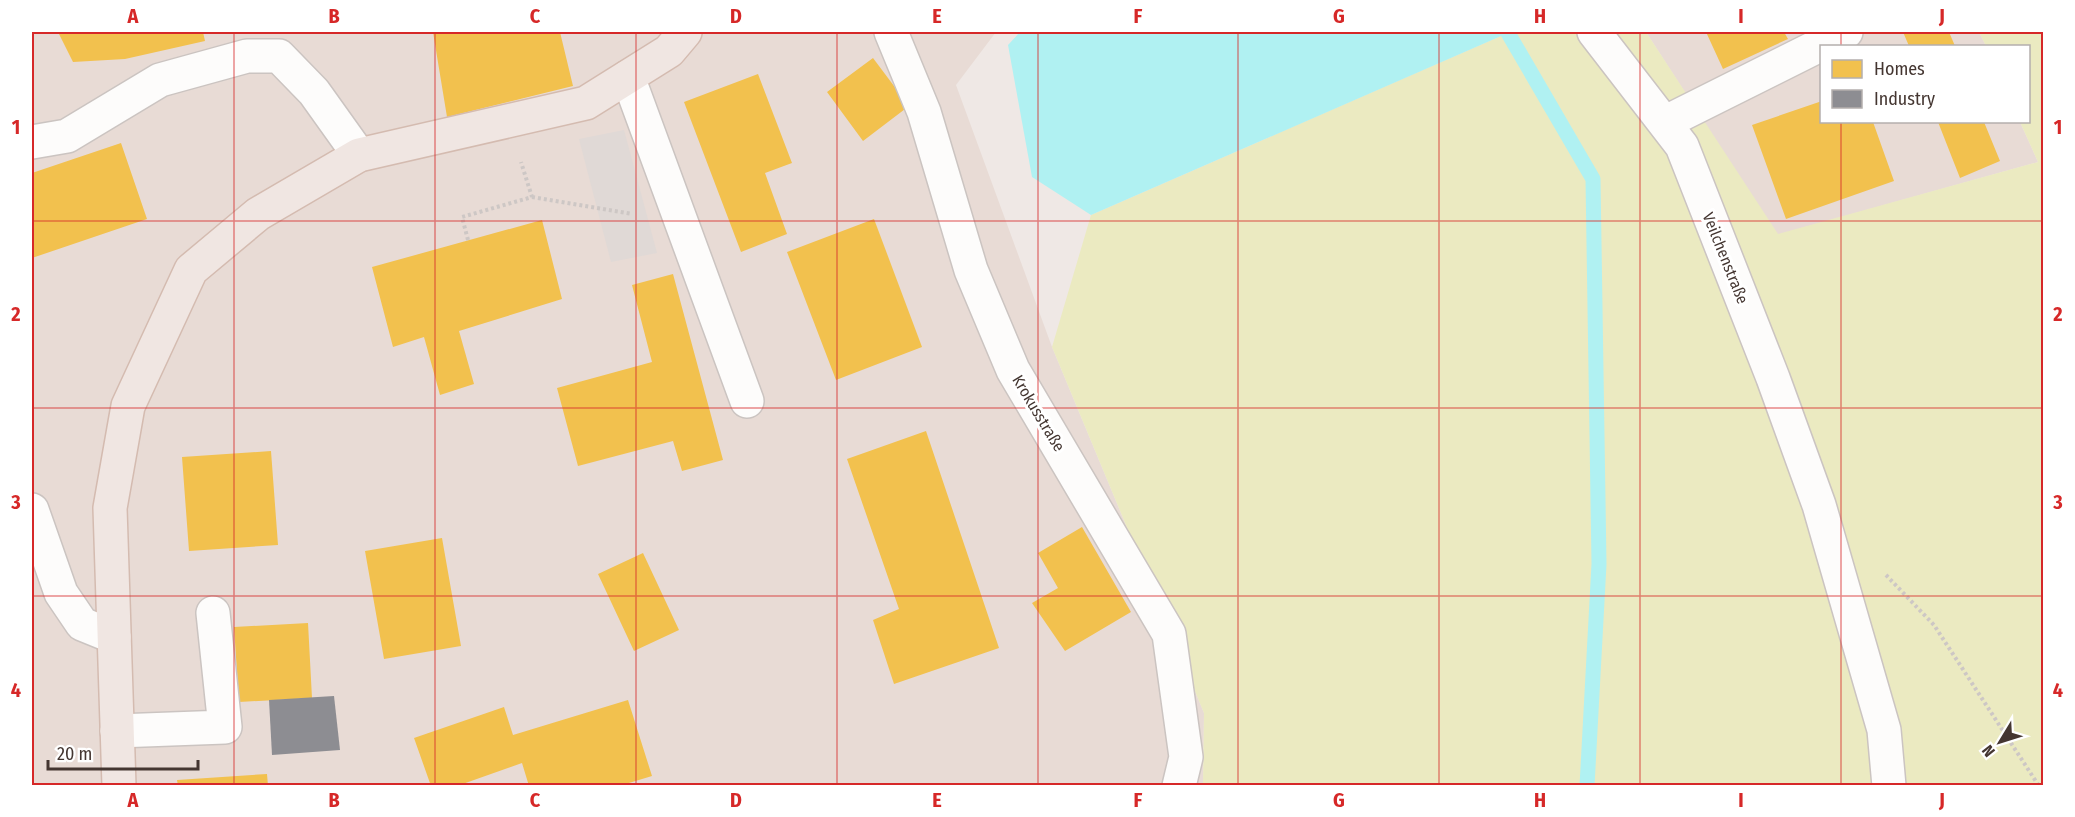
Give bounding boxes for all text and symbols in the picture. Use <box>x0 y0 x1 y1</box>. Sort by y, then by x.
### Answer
text: A <box>127 4 140 28</box>
text: B <box>328 4 340 28</box>
text: C <box>530 4 541 28</box>
text: D <box>730 4 742 28</box>
text: E <box>932 4 942 28</box>
text: F <box>1134 4 1143 28</box>
text: G <box>1333 4 1345 28</box>
text: H <box>1534 4 1546 28</box>
text: I <box>1738 4 1744 28</box>
text: J <box>1938 4 1945 28</box>
legend <box>1820 45 2030 123</box>
text: Homes <box>1874 58 1925 80</box>
text: Industry <box>1874 88 1935 110</box>
text: 1 <box>12 115 20 139</box>
text: 1 <box>2054 115 2062 139</box>
street label: Veilchenstraße <box>1699 210 1753 307</box>
text: 2 <box>10 302 21 326</box>
text: 2 <box>2052 302 2063 326</box>
street label: Krokusstraße <box>1008 372 1069 455</box>
text: 3 <box>10 490 21 514</box>
text: 3 <box>2052 490 2063 514</box>
text: 4 <box>11 678 21 702</box>
text: 4 <box>2053 678 2063 702</box>
north arrow <box>1970 712 2030 772</box>
scale bar <box>48 733 198 771</box>
text: N <box>1978 741 1999 761</box>
text: 20 m <box>57 743 92 765</box>
text: A <box>127 788 140 812</box>
text: B <box>328 788 340 812</box>
text: C <box>530 788 541 812</box>
text: D <box>730 788 742 812</box>
text: E <box>932 788 942 812</box>
text: F <box>1134 788 1143 812</box>
text: G <box>1333 788 1345 812</box>
text: H <box>1534 788 1546 812</box>
text: I <box>1738 788 1744 812</box>
text: J <box>1938 788 1945 812</box>

